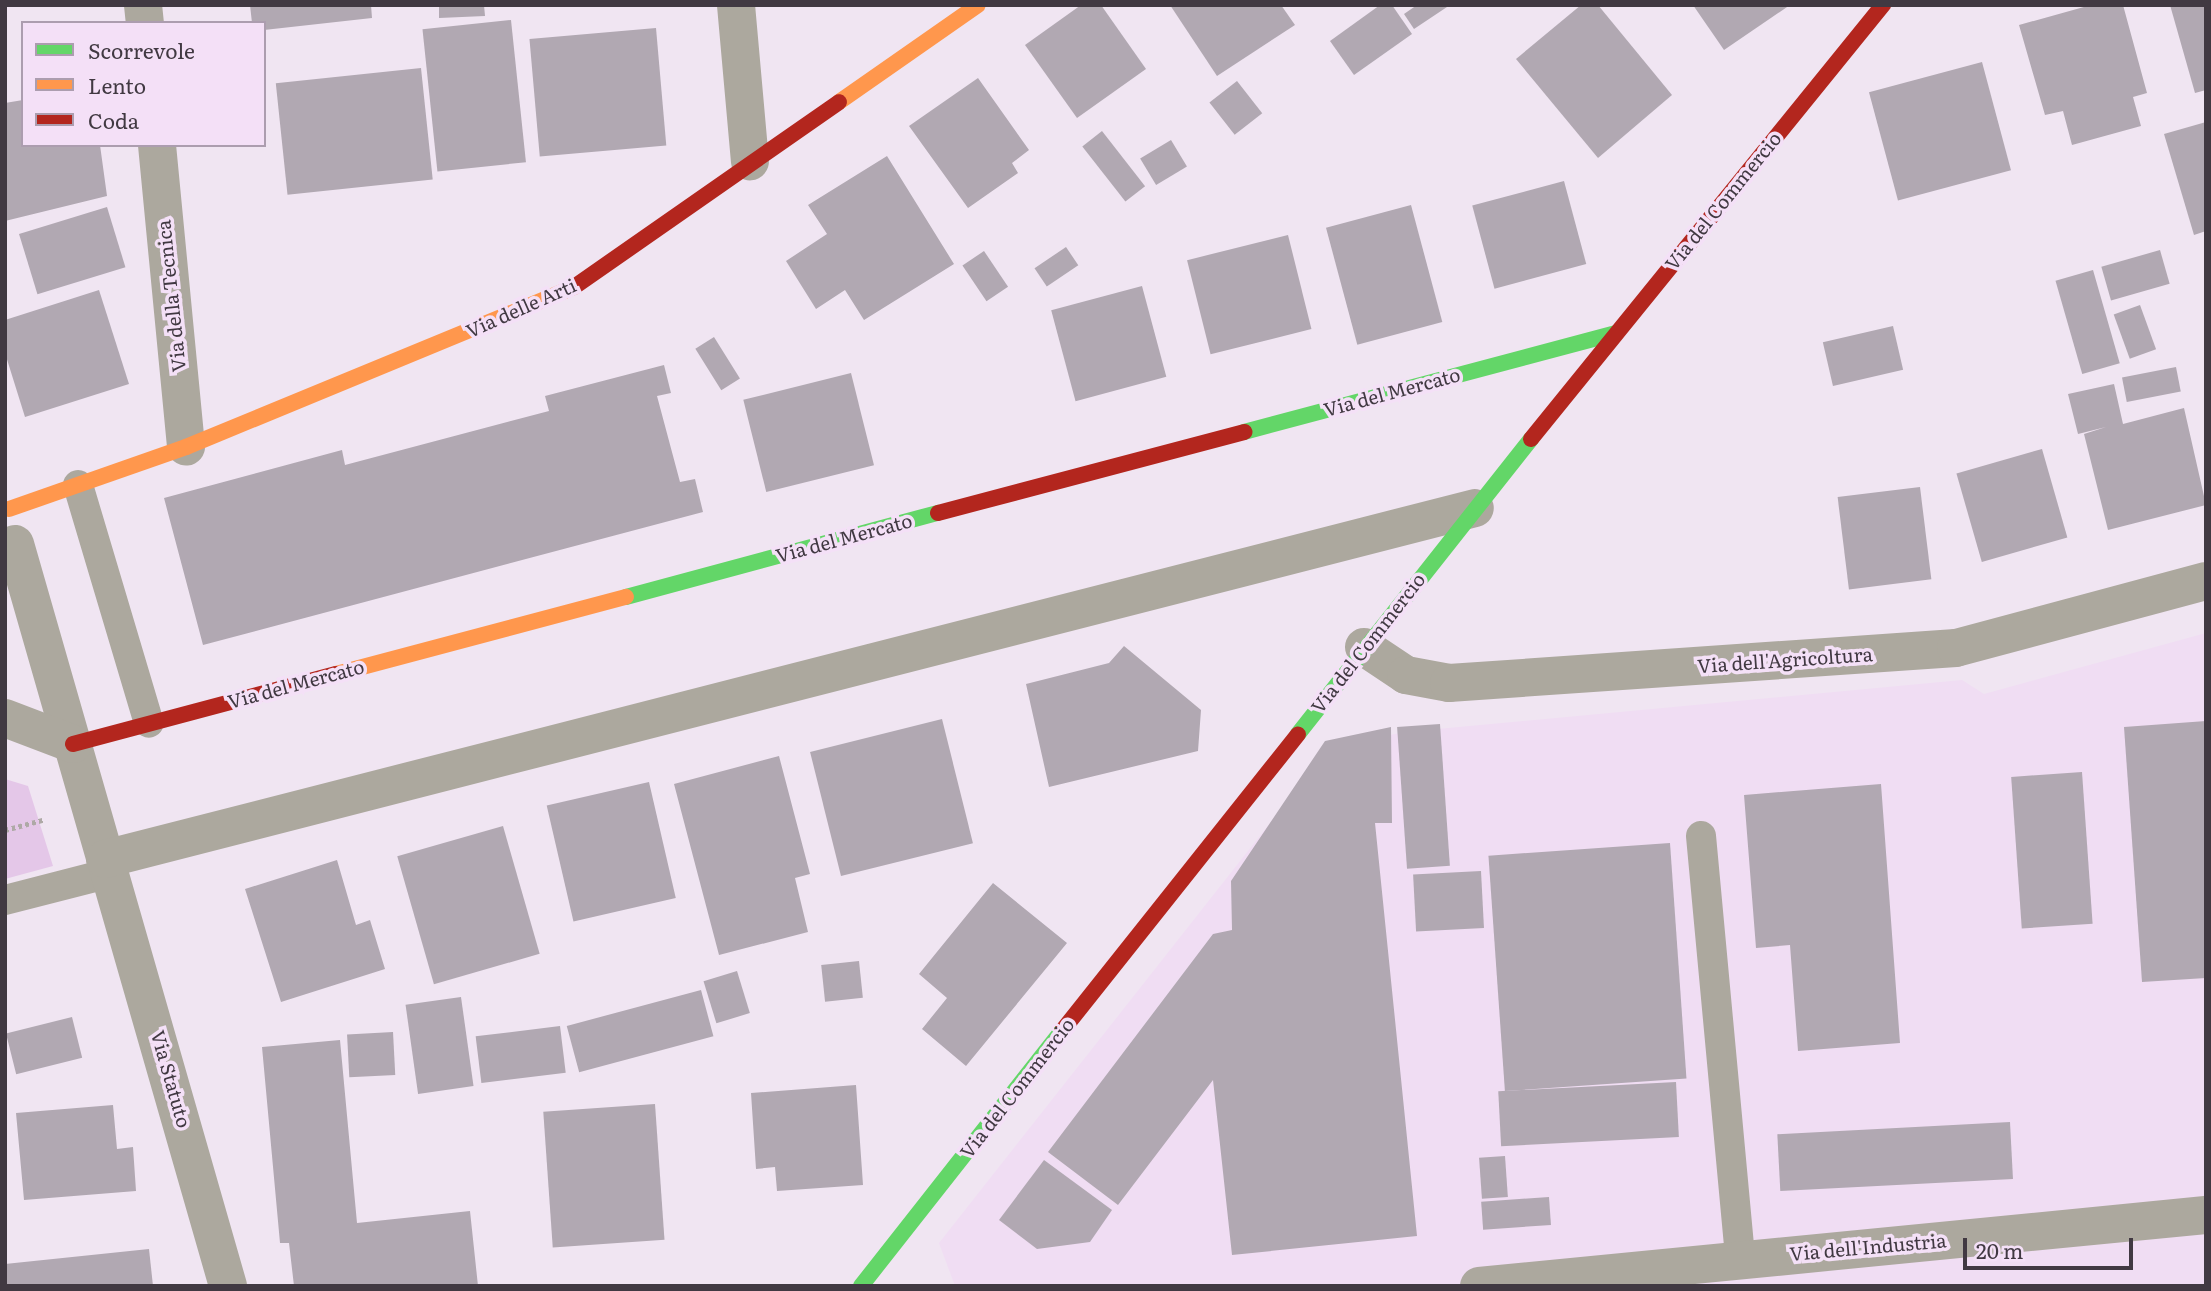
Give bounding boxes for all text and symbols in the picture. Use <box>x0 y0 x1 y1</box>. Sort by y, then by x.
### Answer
legend <box>21 21 266 147</box>
text: Scorrevole <box>88 34 195 65</box>
text: Lento <box>88 69 146 100</box>
text: Coda <box>88 104 139 135</box>
street label: Via del Commercio <box>1660 127 1786 275</box>
street label: Via della Tecnica <box>152 219 190 373</box>
street label: Via delle Arti <box>463 274 579 342</box>
street label: Via del Mercato <box>1321 363 1463 421</box>
street label: Via del Mercato <box>773 509 915 567</box>
street label: Via del Commercio <box>1306 568 1430 718</box>
street label: Via dell'Agricoltura <box>1697 643 1873 677</box>
street label: Via del Mercato <box>225 655 367 713</box>
street label: Via del Commercio <box>955 1013 1079 1163</box>
street label: Via Statuto <box>146 1028 196 1130</box>
scale bar <box>1966 1224 2136 1268</box>
street label: Via dell'Industria <box>1789 1229 1947 1265</box>
text: 20 m <box>1976 1234 2023 1265</box>

